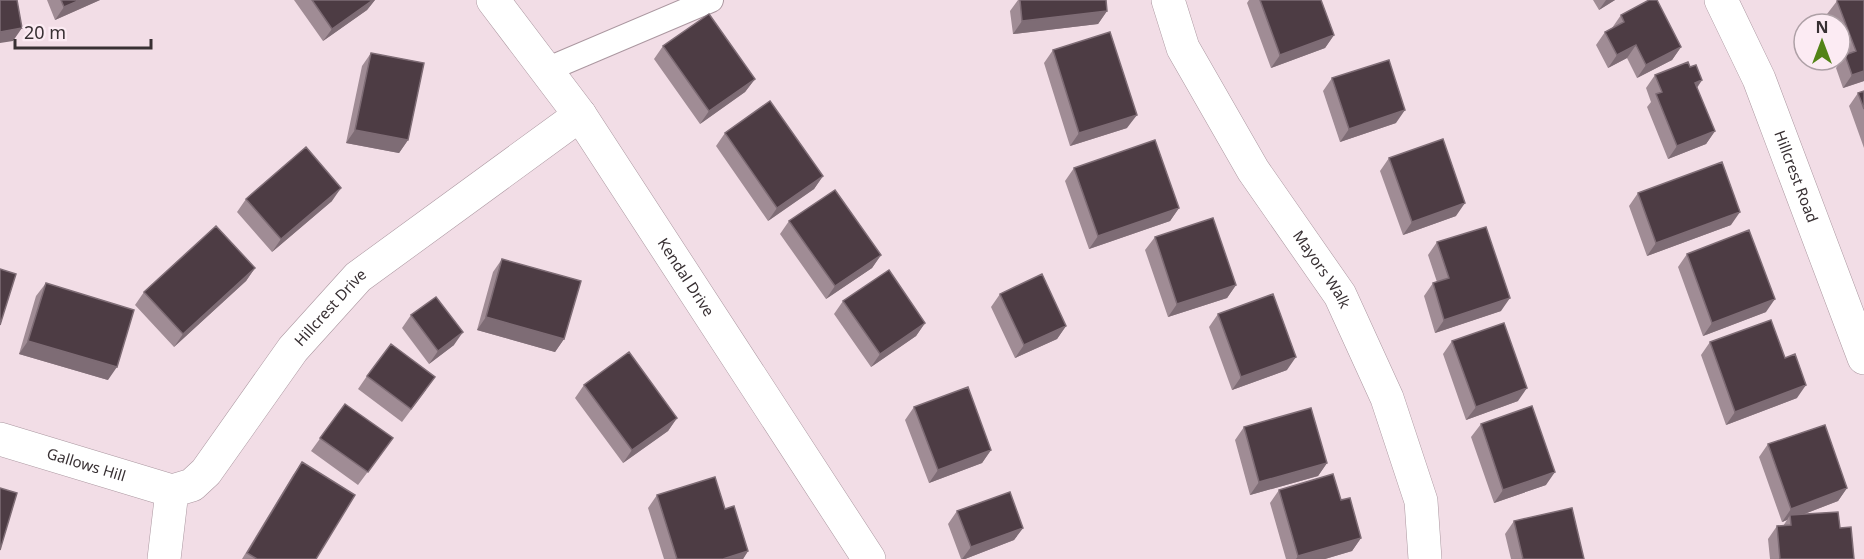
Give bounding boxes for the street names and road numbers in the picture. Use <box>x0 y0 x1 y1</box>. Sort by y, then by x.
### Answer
street label: Hillcrest Road <box>1770 127 1823 225</box>
street label: Mayors Walk <box>1289 226 1356 311</box>
street label: Kendal Drive <box>654 234 719 320</box>
street label: Hillcrest Drive <box>289 263 370 350</box>
street label: Gallows Hill <box>45 443 128 485</box>

